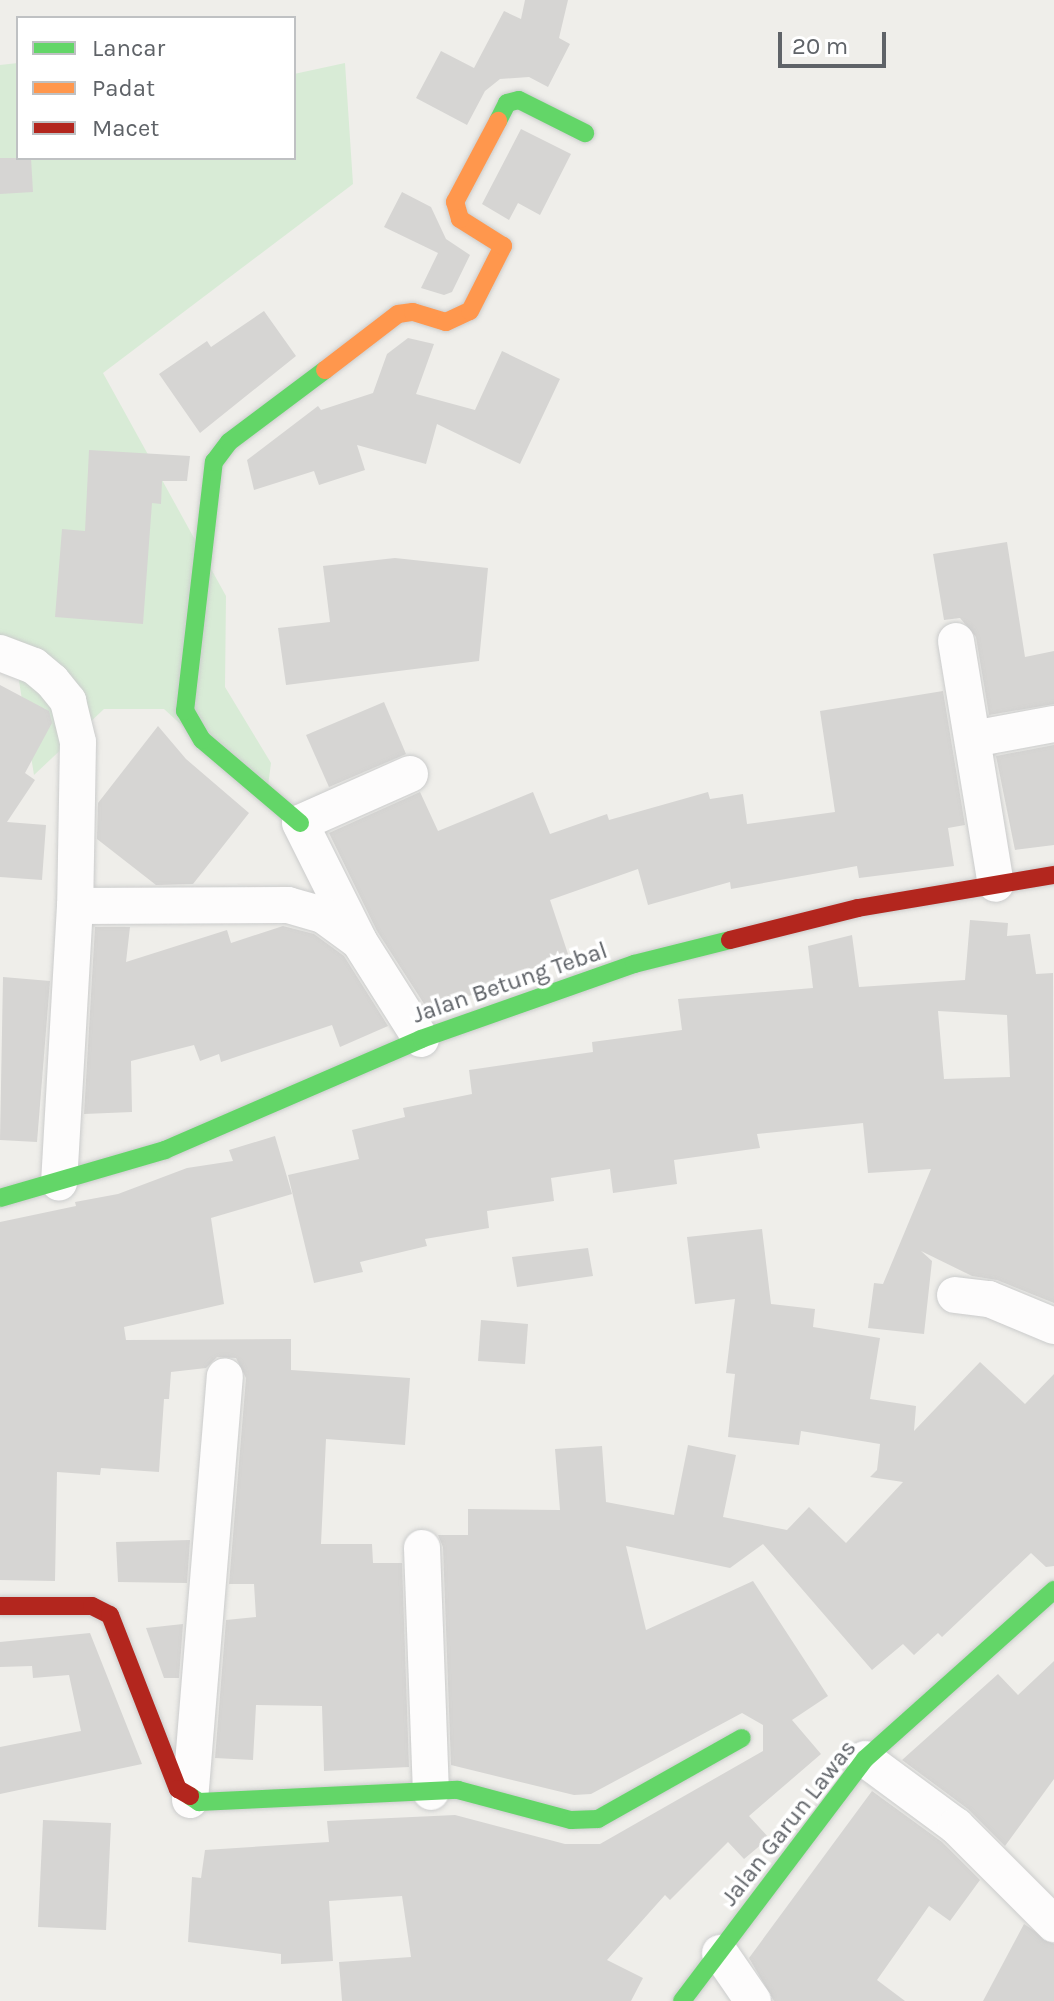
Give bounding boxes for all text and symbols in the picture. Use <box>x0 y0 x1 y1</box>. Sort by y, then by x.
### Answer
legend <box>16 16 296 160</box>
scale bar <box>782 16 890 66</box>
text: 20 m <box>792 32 848 60</box>
text: Lancar <box>92 34 165 62</box>
text: Padat <box>92 74 155 102</box>
text: Macet <box>92 114 159 142</box>
street label: Jalan Betung Tebal <box>409 936 611 1030</box>
street label: Jalan Garun Lawas <box>715 1734 863 1912</box>

